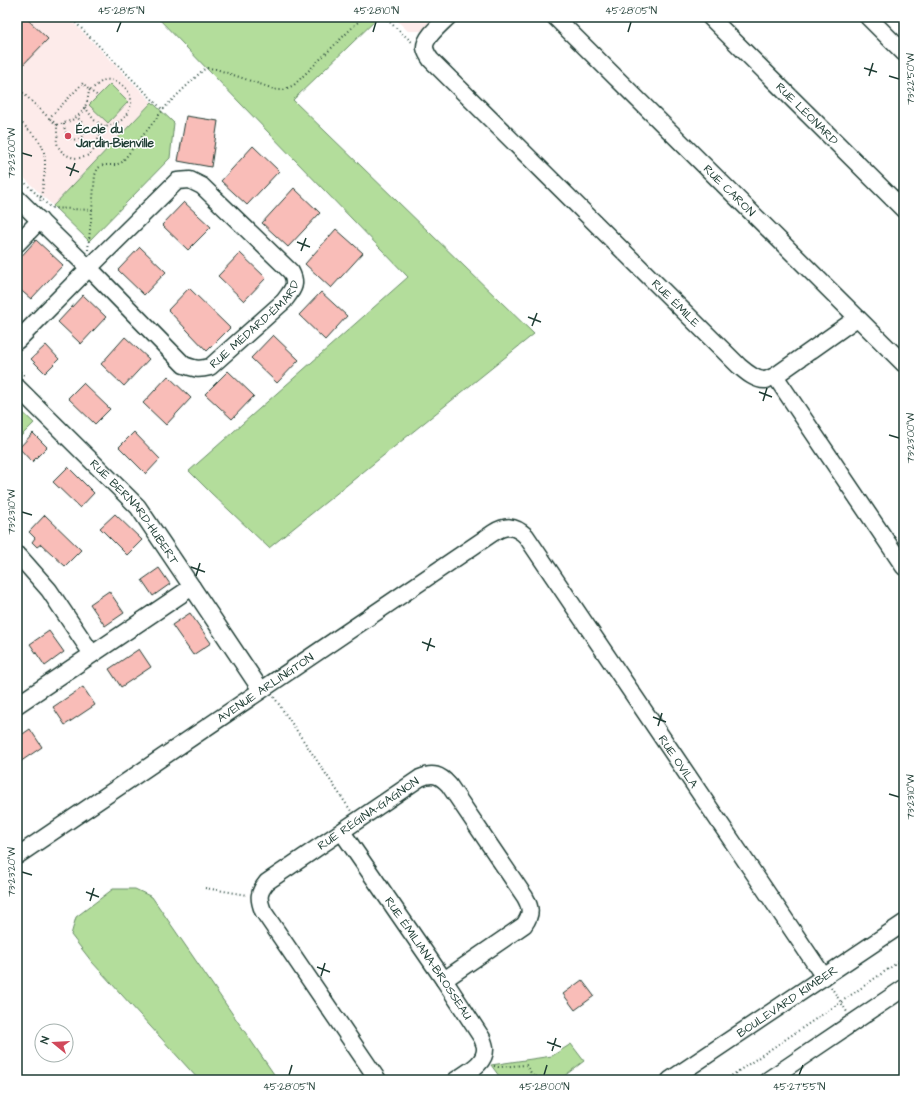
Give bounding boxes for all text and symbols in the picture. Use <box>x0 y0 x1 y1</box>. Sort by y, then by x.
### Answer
text: 45°28'15"N <box>98 4 144 18</box>
text: 45°28'10"N <box>353 4 399 18</box>
text: 45°28'05"N <box>605 4 657 18</box>
text: 73°22'50"W <box>904 53 918 105</box>
street label: RUE LÉONARD <box>772 79 842 149</box>
place label: École du Jardin-Bienville <box>75 121 154 152</box>
text: 73°23'00"W <box>5 127 19 178</box>
marker: École du Jardin-Bienville <box>63 131 73 141</box>
street label: RUE CARON <box>699 161 760 221</box>
street label: RUE ÉMILE <box>648 275 704 331</box>
street label: RUE MÉDARD-ÉMARD <box>206 279 303 372</box>
text: 73°23'00"W <box>904 412 918 463</box>
street label: RUE BERNARD-HUBERT <box>86 455 183 568</box>
text: 73°23'10"W <box>5 489 19 535</box>
street label: AVENUE ARLINGTON <box>213 648 317 727</box>
street label: RUE OVILA <box>654 732 703 792</box>
street label: RUE RÉGINA-GAGNON <box>314 772 423 854</box>
text: 73°23'10"W <box>904 774 918 820</box>
text: 73°23'20"W <box>5 847 19 897</box>
street label: RUE ÉMILIANA-BROSSEAU <box>381 893 476 1023</box>
street label: BOULEVARD KIMBER <box>733 961 841 1041</box>
north arrow <box>34 1023 74 1063</box>
text: N <box>37 1034 53 1046</box>
text: 45°28'05"N <box>263 1080 315 1094</box>
text: 45°28'00"N <box>518 1080 570 1094</box>
text: 45°27'55"N <box>773 1080 825 1094</box>

